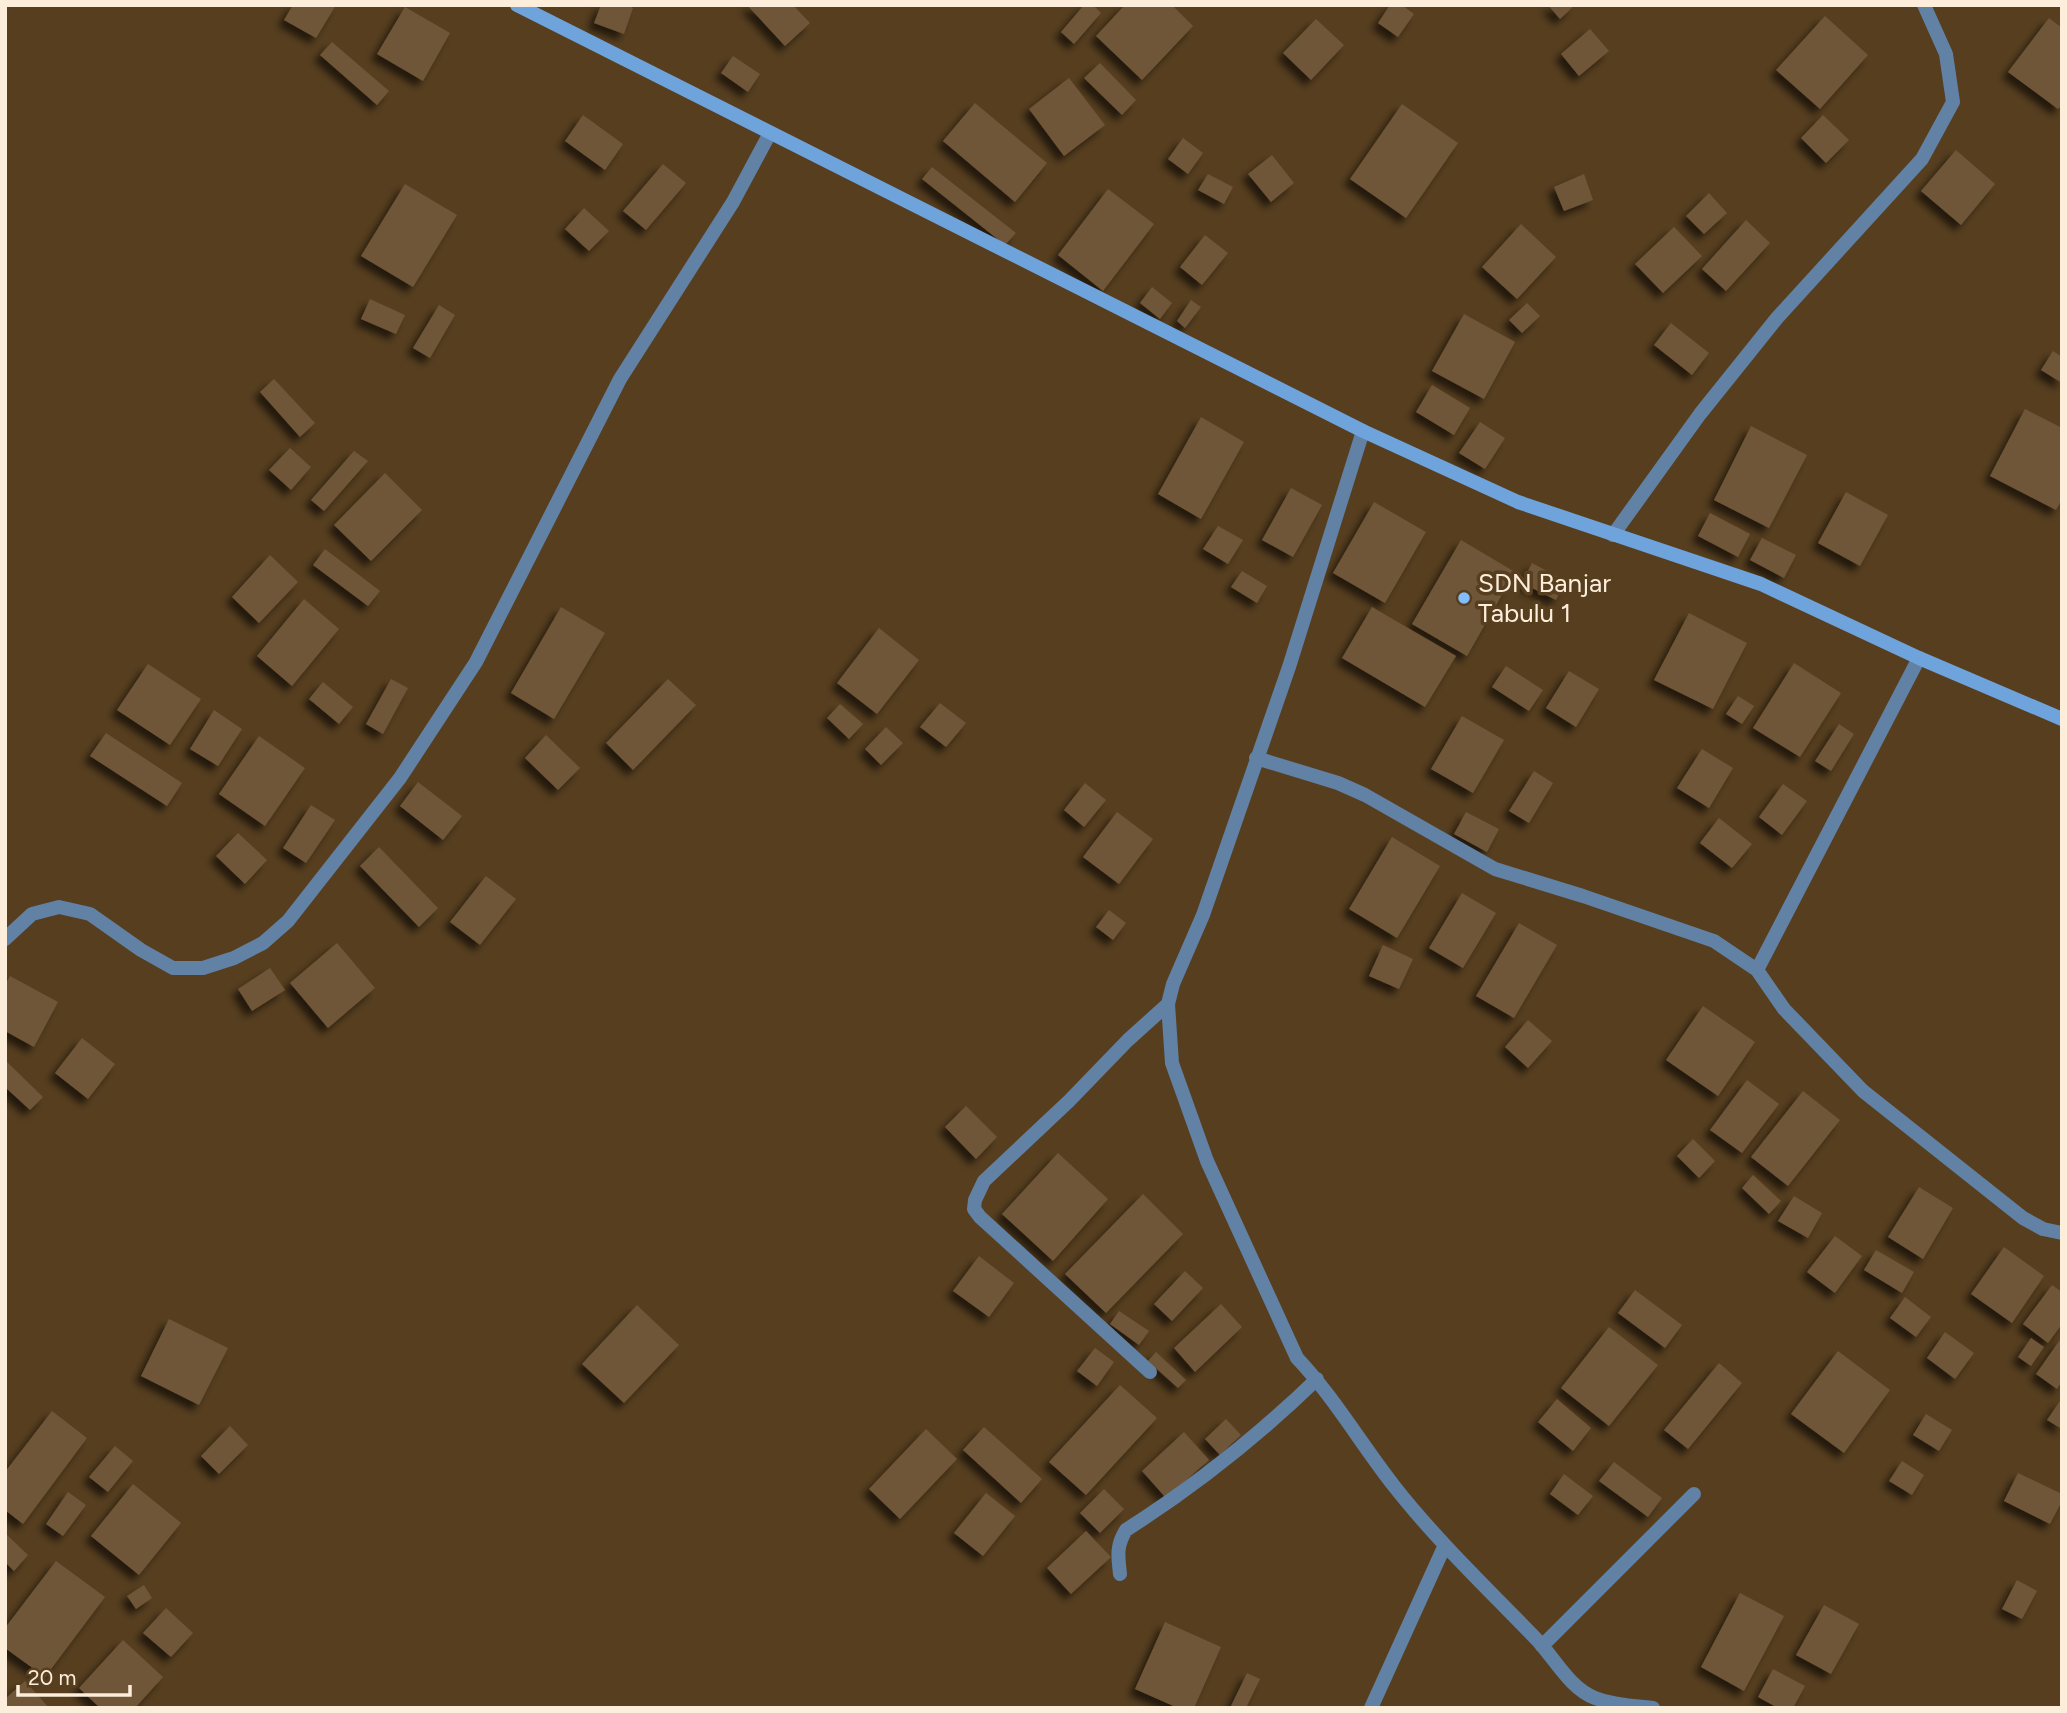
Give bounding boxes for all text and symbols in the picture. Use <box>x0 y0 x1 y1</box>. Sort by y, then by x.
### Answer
place label: SDN Banjar Tabulu 1 <box>1478 567 1611 629</box>
marker: SDN Banjar Tabulu 1 <box>1456 590 1472 606</box>
scale bar <box>18 1654 130 1698</box>
text: 20 m <box>28 1665 76 1690</box>

